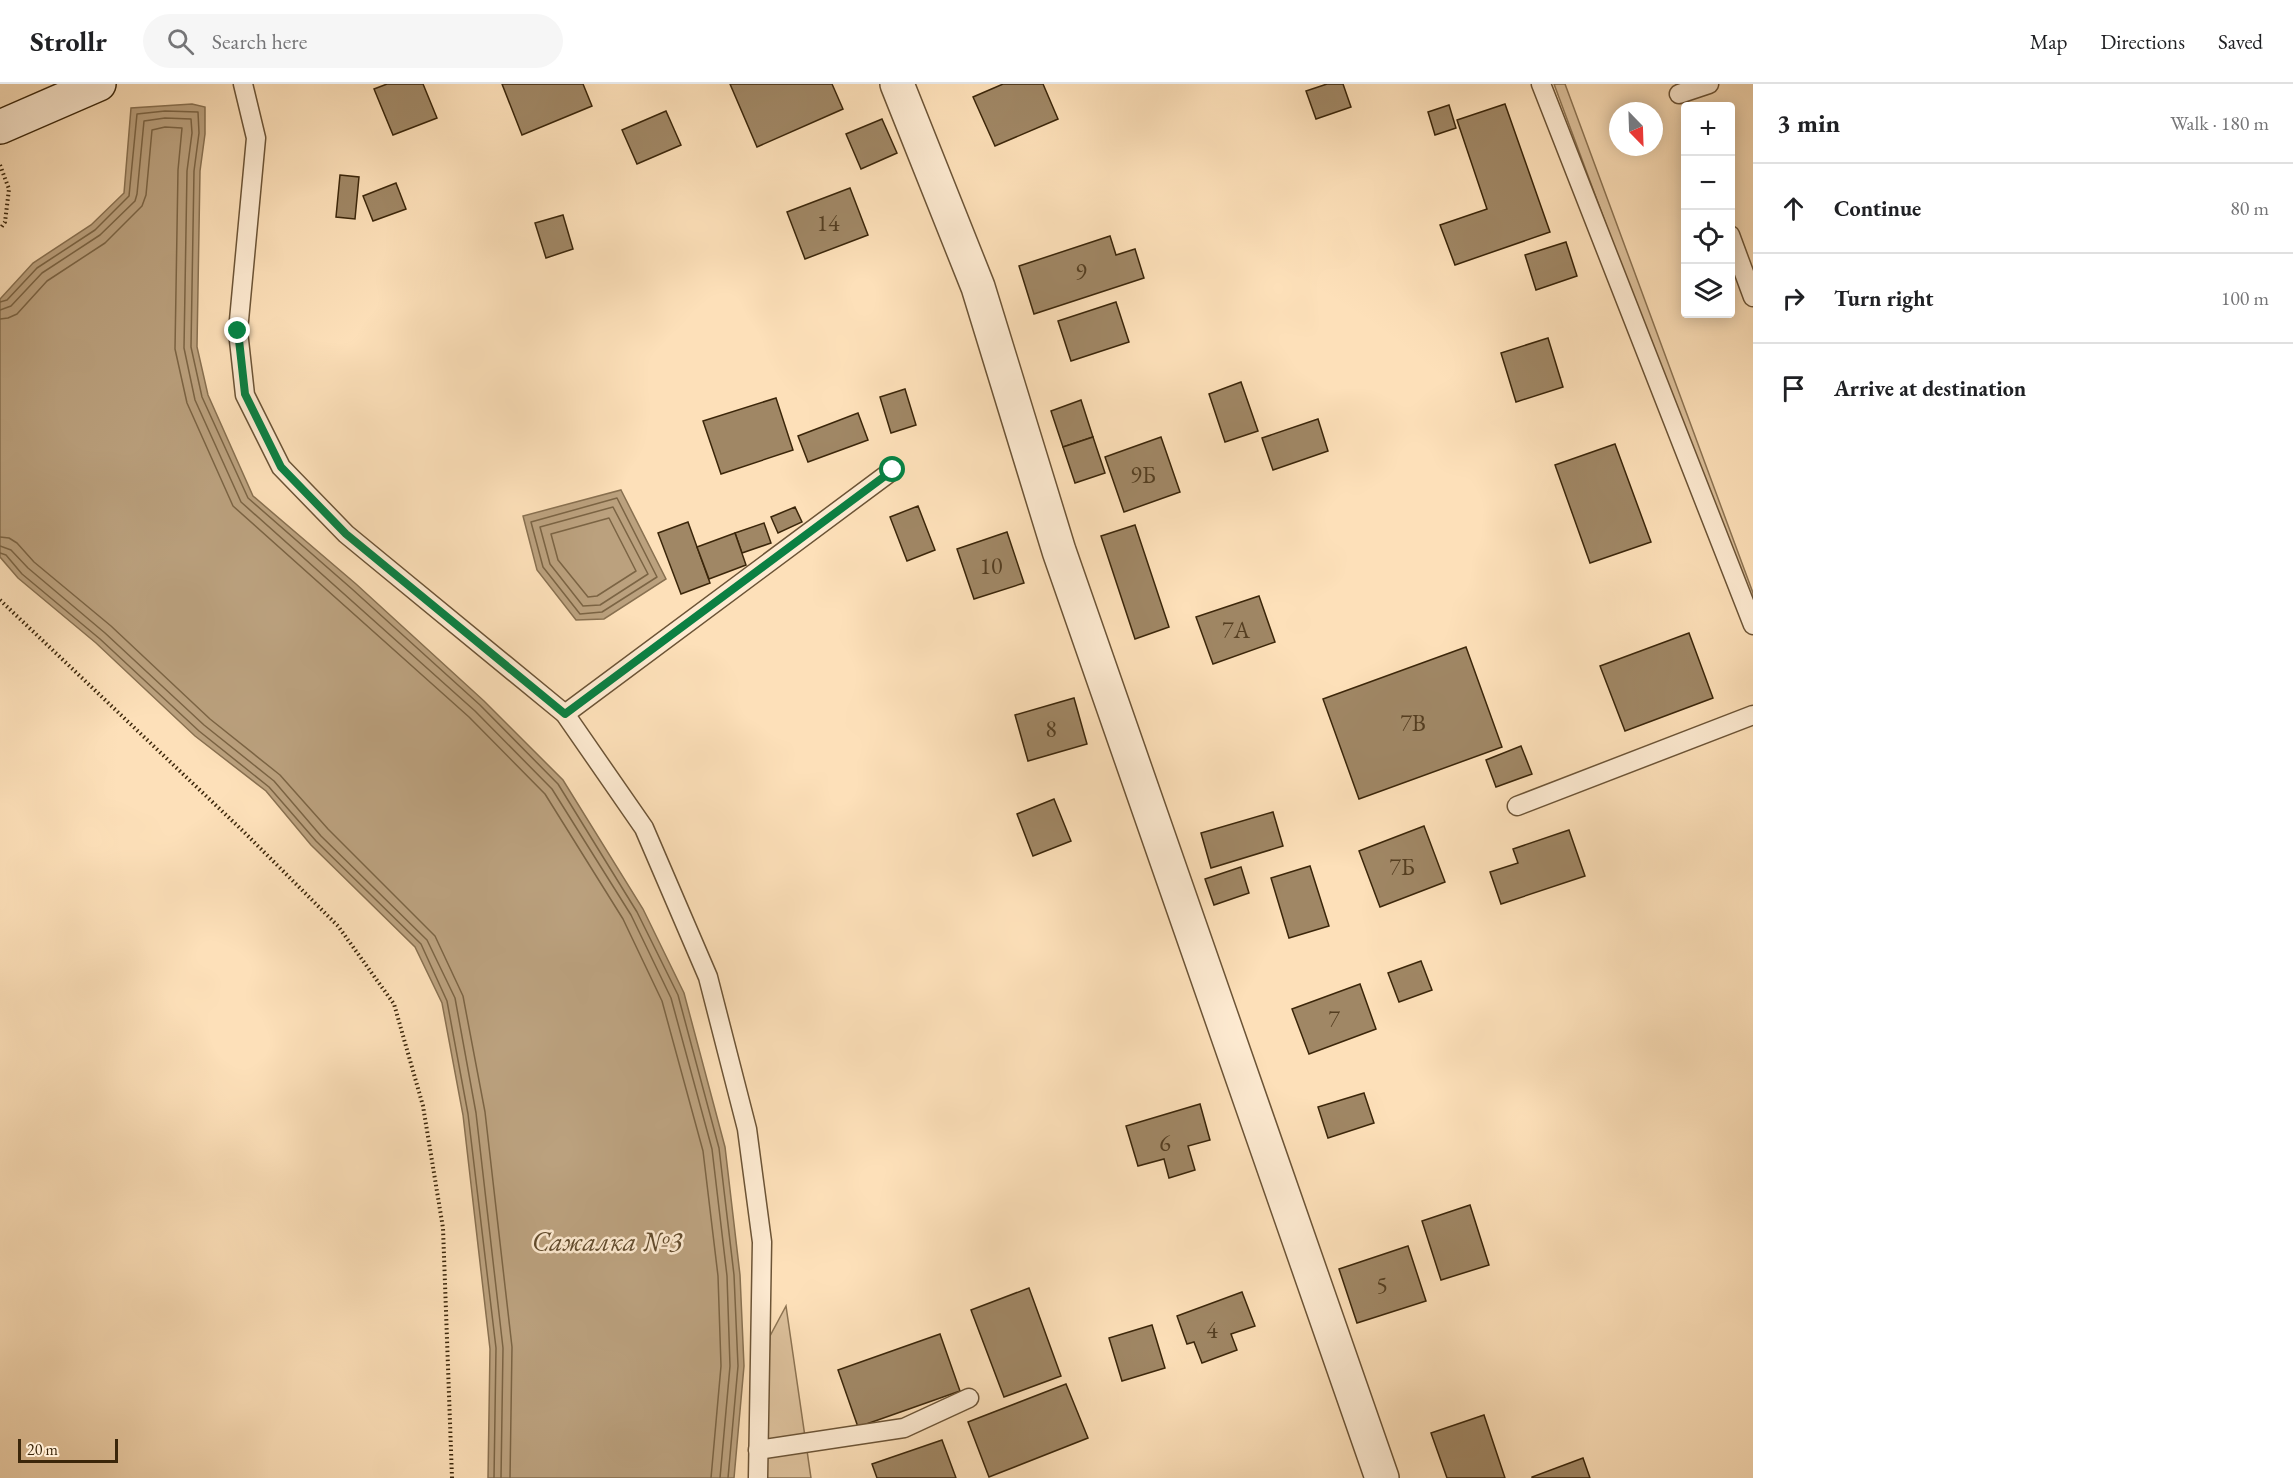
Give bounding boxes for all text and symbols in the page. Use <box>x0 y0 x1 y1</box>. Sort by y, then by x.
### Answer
search box <box>143 14 563 68</box>
text: Strollr <box>30 23 107 59</box>
icon: search <box>164 25 197 58</box>
text: Search here <box>212 27 307 56</box>
text: Map <box>2030 28 2067 55</box>
text: Directions <box>2100 28 2185 55</box>
text: Saved <box>2218 28 2263 55</box>
north arrow <box>1609 102 1663 156</box>
map controls <box>1681 102 1735 318</box>
button: + <box>1681 102 1735 156</box>
text: 3 min <box>1777 106 1840 140</box>
text: Walk · 180 m <box>2170 110 2269 136</box>
button: − <box>1681 156 1735 210</box>
icon: ahead <box>1777 192 1810 225</box>
text: Continue <box>1834 194 1921 223</box>
text: 80 m <box>2230 195 2269 221</box>
house number: 14 <box>816 207 840 238</box>
button: locate <box>1681 210 1735 264</box>
house number: 9 <box>1075 256 1087 287</box>
button: layers <box>1681 264 1735 318</box>
icon: right <box>1777 282 1810 315</box>
text: Turn right <box>1834 284 1933 313</box>
text: 100 m <box>2221 285 2269 311</box>
route end <box>224 317 250 343</box>
icon: arrive <box>1777 372 1810 405</box>
text: Arrive at destination <box>1834 374 2026 403</box>
route start <box>879 456 905 482</box>
house number: 9Б <box>1130 459 1156 490</box>
house number: 10 <box>979 550 1003 581</box>
house number: 7А <box>1222 614 1250 645</box>
house number: 7В <box>1400 707 1426 738</box>
house number: 8 <box>1045 713 1057 744</box>
house number: 7Б <box>1389 851 1415 882</box>
house number: 7 <box>1328 1003 1340 1034</box>
house number: 6 <box>1159 1127 1171 1158</box>
water label: Сажалка №3 <box>532 1223 683 1259</box>
house number: 5 <box>1376 1269 1388 1300</box>
house number: 4 <box>1206 1314 1218 1345</box>
scale bar <box>18 1436 118 1464</box>
text: 20 m <box>27 1439 58 1460</box>

